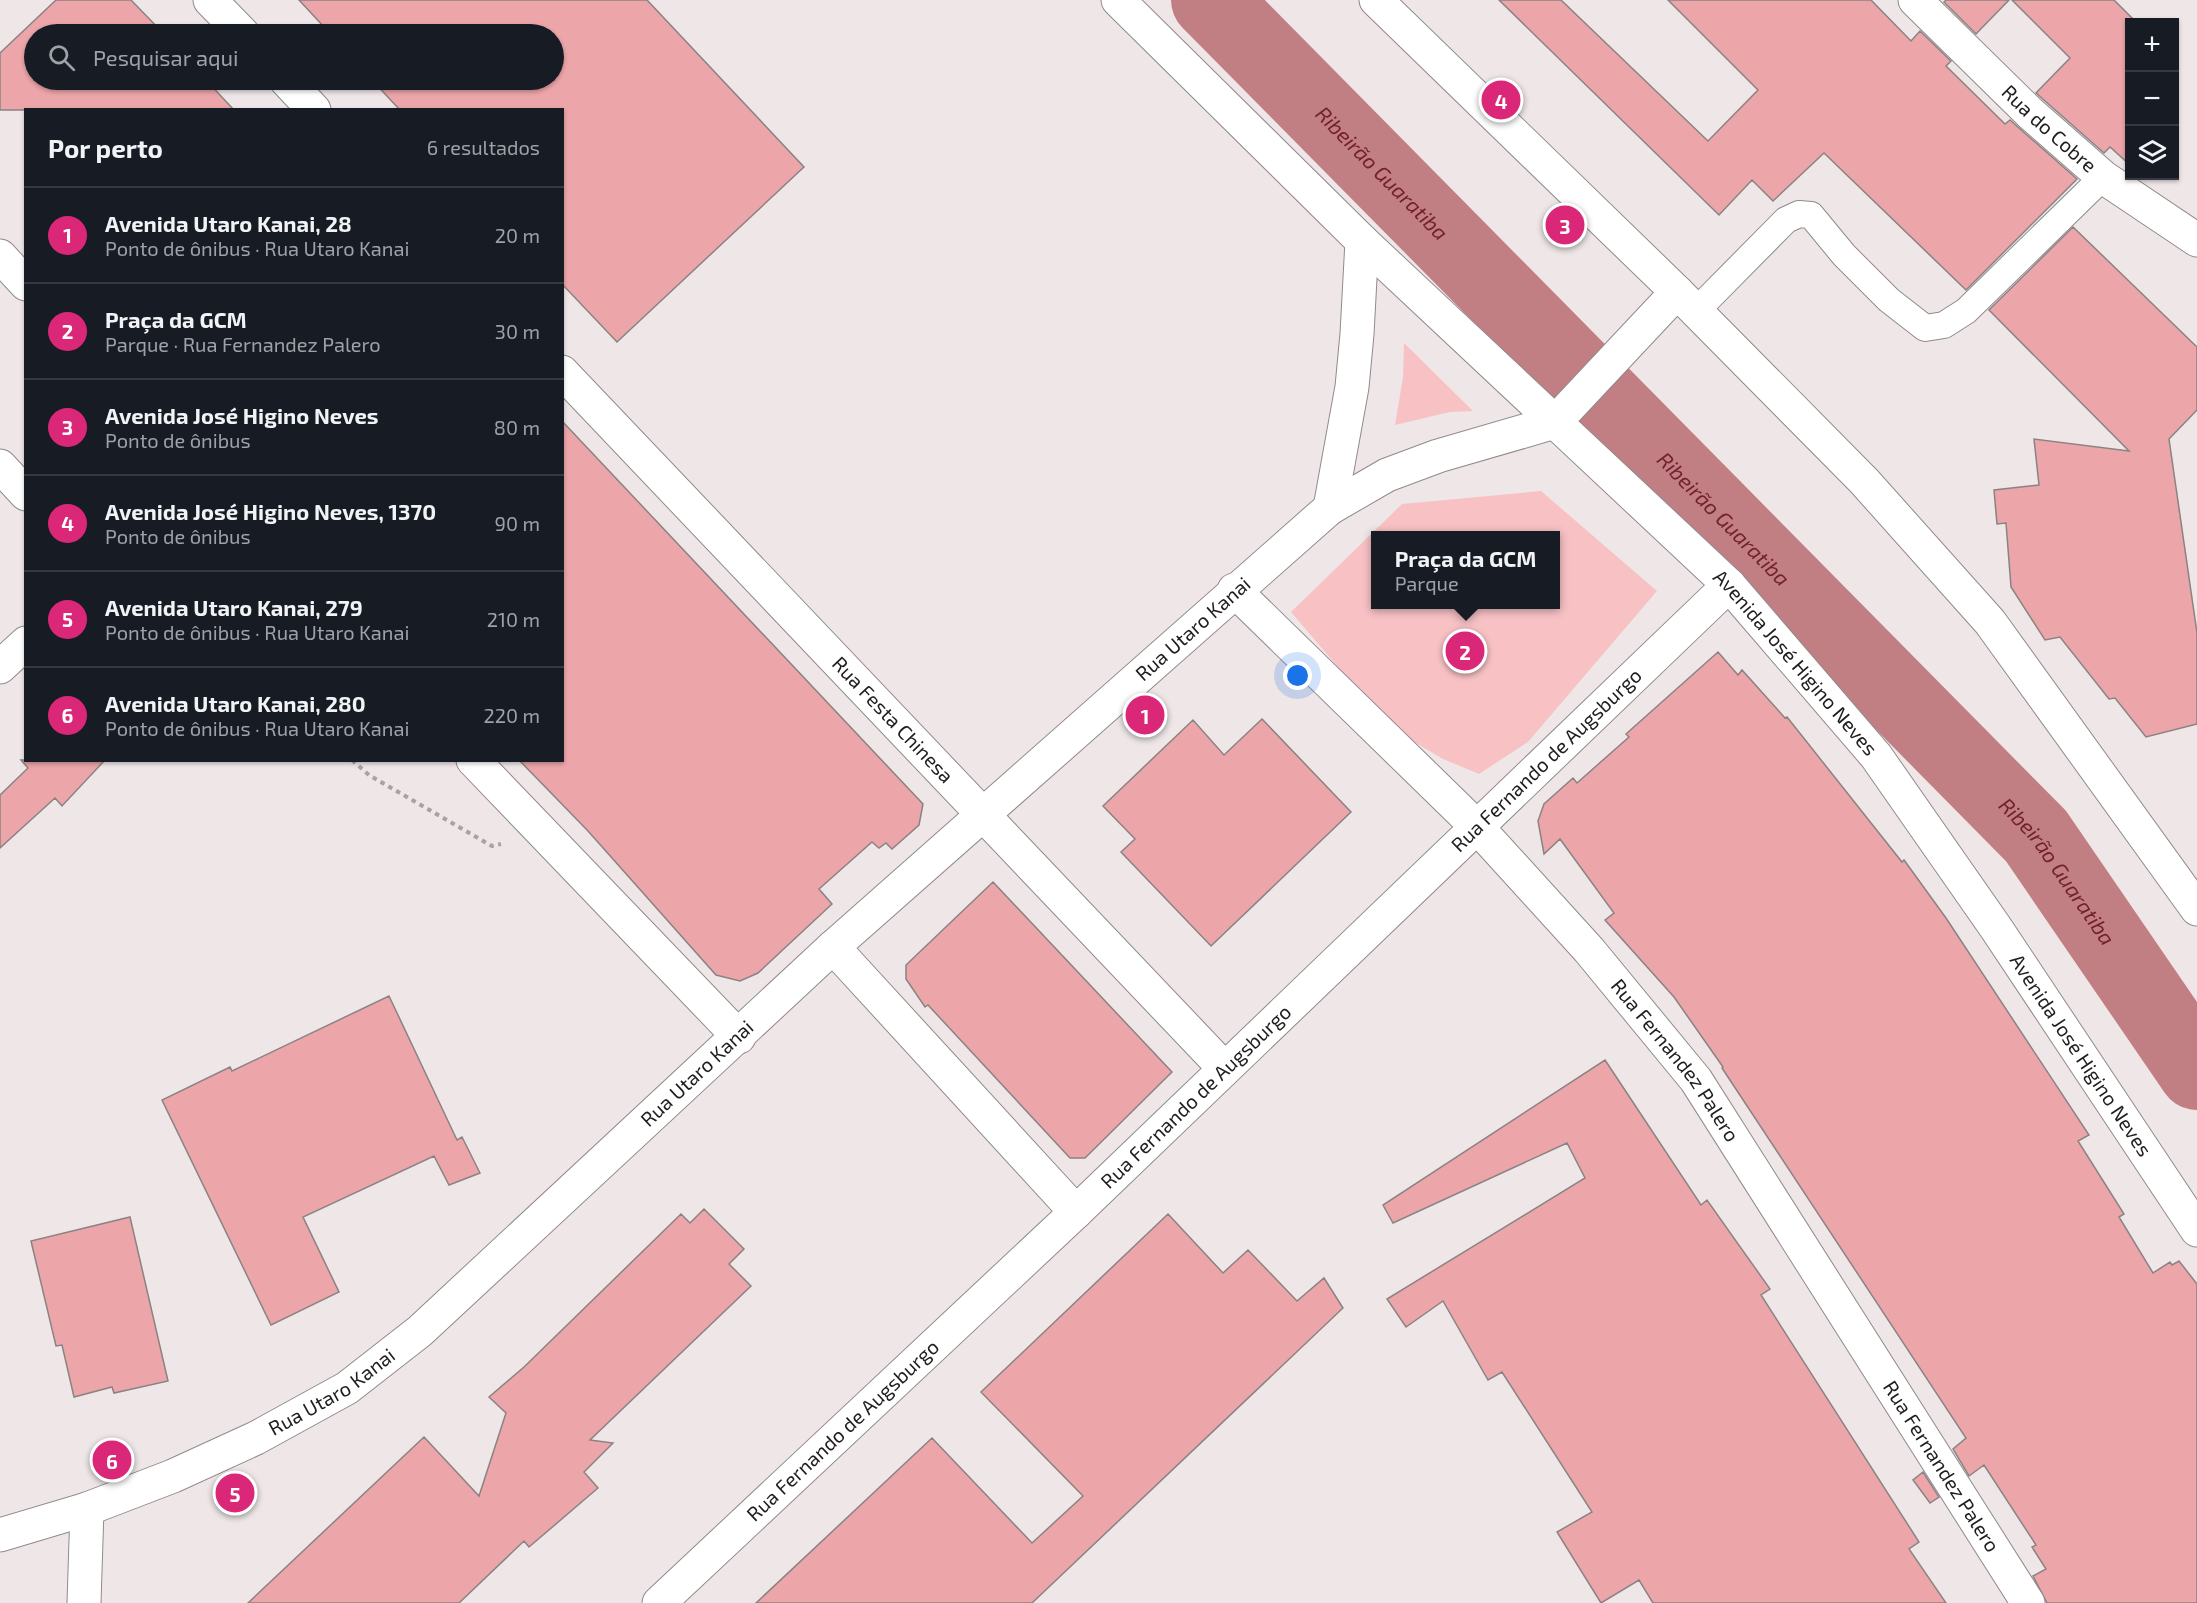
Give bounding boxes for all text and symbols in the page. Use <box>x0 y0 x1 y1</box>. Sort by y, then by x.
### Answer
map controls <box>2125 18 2179 180</box>
button: + <box>2125 18 2179 72</box>
search box <box>24 24 564 90</box>
icon: search <box>45 41 78 74</box>
text: Pesquisar aqui <box>93 44 239 70</box>
button: − <box>2125 72 2179 126</box>
pin: 4 <box>1482 78 1520 122</box>
street label: Rua do Cobre <box>1997 79 2102 177</box>
water label: Ribeirão Guaratiba <box>1311 100 1454 245</box>
button: layers <box>2125 126 2179 180</box>
text: Por perto <box>48 132 163 163</box>
text: 6 resultados <box>427 135 540 159</box>
pin: 3 <box>1546 202 1584 248</box>
text: Avenida Utaro Kanai, 28 <box>105 210 352 236</box>
text: 1 <box>63 223 72 247</box>
text: 20 m <box>495 223 540 247</box>
text: Ponto de ônibus · Rua Utaro Kanai <box>105 236 409 260</box>
text: Praça da GCM <box>105 306 247 332</box>
text: 2 <box>62 319 73 343</box>
text: 30 m <box>495 319 540 343</box>
text: Parque · Rua Fernandez Palero <box>105 332 381 356</box>
text: Avenida José Higino Neves <box>105 402 378 428</box>
text: 3 <box>62 415 73 439</box>
text: 80 m <box>494 415 540 439</box>
text: Ponto de ônibus <box>105 428 251 452</box>
water label: Ribeirão Guaratiba <box>1653 446 1796 590</box>
text: Avenida José Higino Neves, 1370 <box>105 498 436 524</box>
text: 4 <box>61 511 74 535</box>
text: 90 m <box>495 511 540 535</box>
text: Ponto de ônibus <box>105 524 251 548</box>
popup <box>1371 531 1560 609</box>
text: Praça da GCM <box>1395 545 1536 571</box>
street label: Avenida José Higino Neves <box>1709 564 1883 760</box>
street label: Rua Utaro Kanai <box>1130 571 1255 685</box>
text: Parque <box>1395 571 1459 595</box>
text: Avenida Utaro Kanai, 279 <box>105 594 363 620</box>
text: 5 <box>62 607 73 631</box>
text: 210 m <box>487 607 540 631</box>
text: Ponto de ônibus · Rua Utaro Kanai <box>105 620 409 644</box>
pin: 2 <box>1446 628 1484 674</box>
street label: Rua Festa Chinesa <box>828 651 959 787</box>
your location <box>1283 661 1312 690</box>
street label: Rua Fernando de Augsburgo <box>1446 663 1646 856</box>
text: Avenida Utaro Kanai, 280 <box>105 690 366 716</box>
pin: 1 <box>1126 692 1164 738</box>
text: 6 <box>62 703 73 727</box>
text: 220 m <box>483 703 540 727</box>
text: Ponto de ônibus · Rua Utaro Kanai <box>105 716 409 740</box>
water label: Ribeirão Guaratiba <box>1994 792 2121 949</box>
street label: Avenida José Higino Neves <box>2006 949 2157 1160</box>
street label: Rua Fernandez Palero <box>1607 973 1745 1146</box>
street label: Rua Fernando de Augsburgo <box>1095 999 1295 1193</box>
street label: Rua Utaro Kanai <box>635 1014 758 1131</box>
street label: Rua Fernando de Augsburgo <box>741 1334 943 1526</box>
street label: Rua Utaro Kanai <box>264 1342 399 1440</box>
street label: Rua Fernandez Palero <box>1879 1376 2005 1556</box>
pin: 6 <box>92 1438 132 1482</box>
pin: 5 <box>216 1470 254 1516</box>

